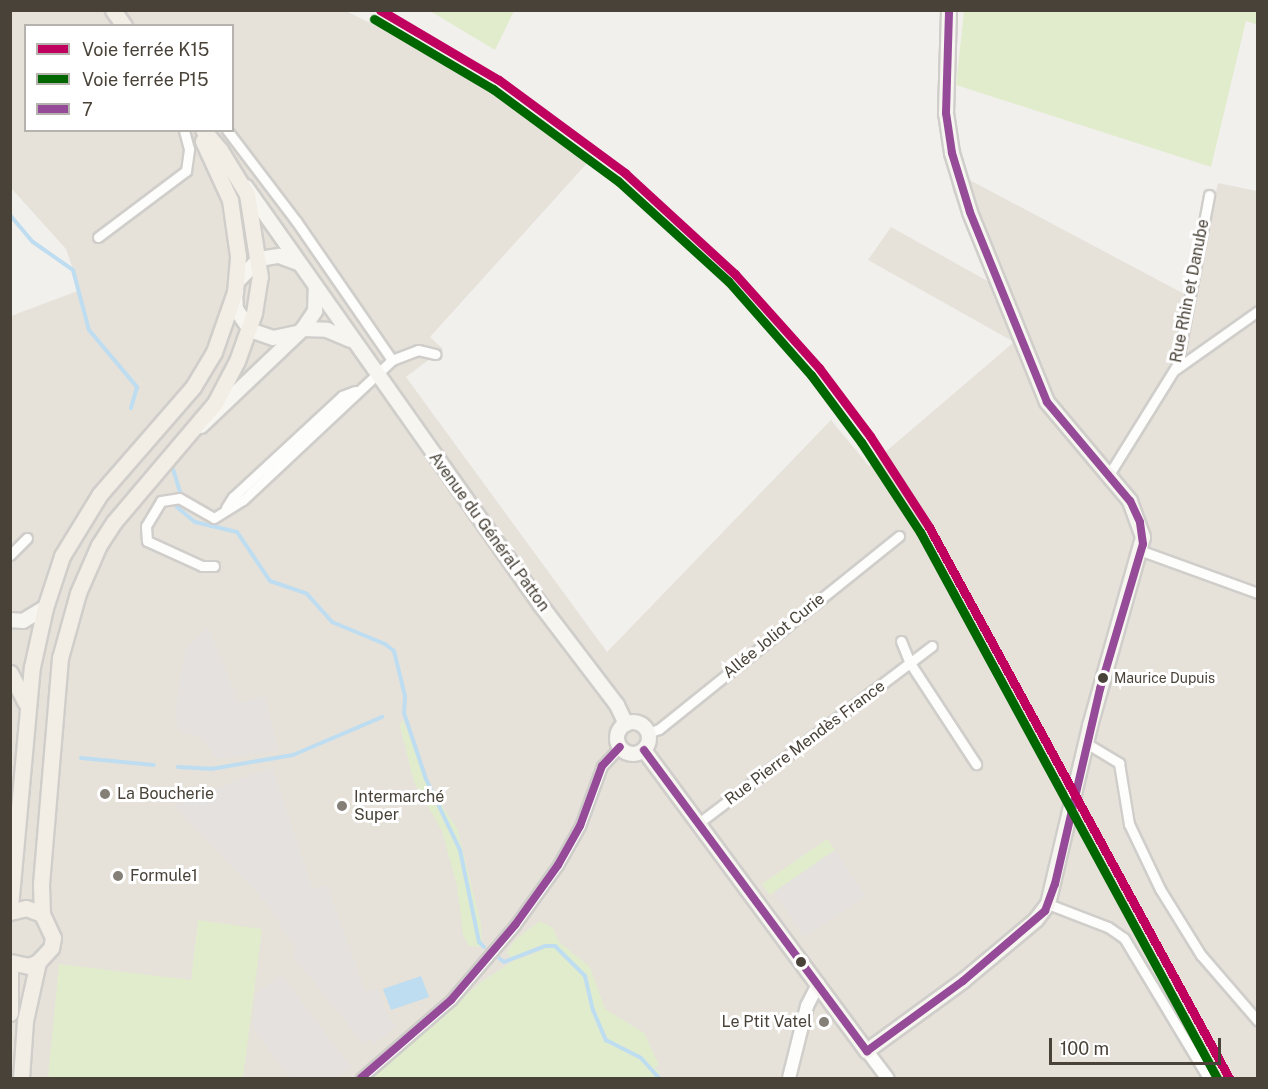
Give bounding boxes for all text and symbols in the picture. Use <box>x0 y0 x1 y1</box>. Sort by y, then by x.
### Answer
legend <box>24 24 234 132</box>
text: Voie ferrée K15 <box>82 39 209 60</box>
text: Voie ferrée P15 <box>82 69 208 90</box>
text: 7 <box>82 99 93 120</box>
street label: Rue Rhin et Danube <box>1167 217 1213 365</box>
street label: Avenue du Général Patton <box>425 449 553 615</box>
street label: Allée Joliot Curie <box>719 589 829 683</box>
place label: Maurice Dupuis <box>1114 670 1215 686</box>
marker: Maurice Dupuis <box>1097 672 1109 684</box>
street label: Rue Pierre Mendès France <box>721 676 889 810</box>
place label: La Boucherie <box>117 784 214 804</box>
marker: La Boucherie <box>98 787 112 801</box>
place label: Intermarché Super <box>354 787 444 825</box>
marker: Intermarché Super <box>335 799 349 813</box>
place label: Formule1 <box>130 866 198 886</box>
marker: Formule1 <box>111 869 125 883</box>
unlabelled marker <box>795 956 807 968</box>
place label: Le Ptit Vatel <box>721 1012 812 1032</box>
marker: Le Ptit Vatel <box>817 1015 831 1029</box>
scale bar <box>1052 1026 1224 1064</box>
text: 100 m <box>1060 1038 1109 1059</box>

